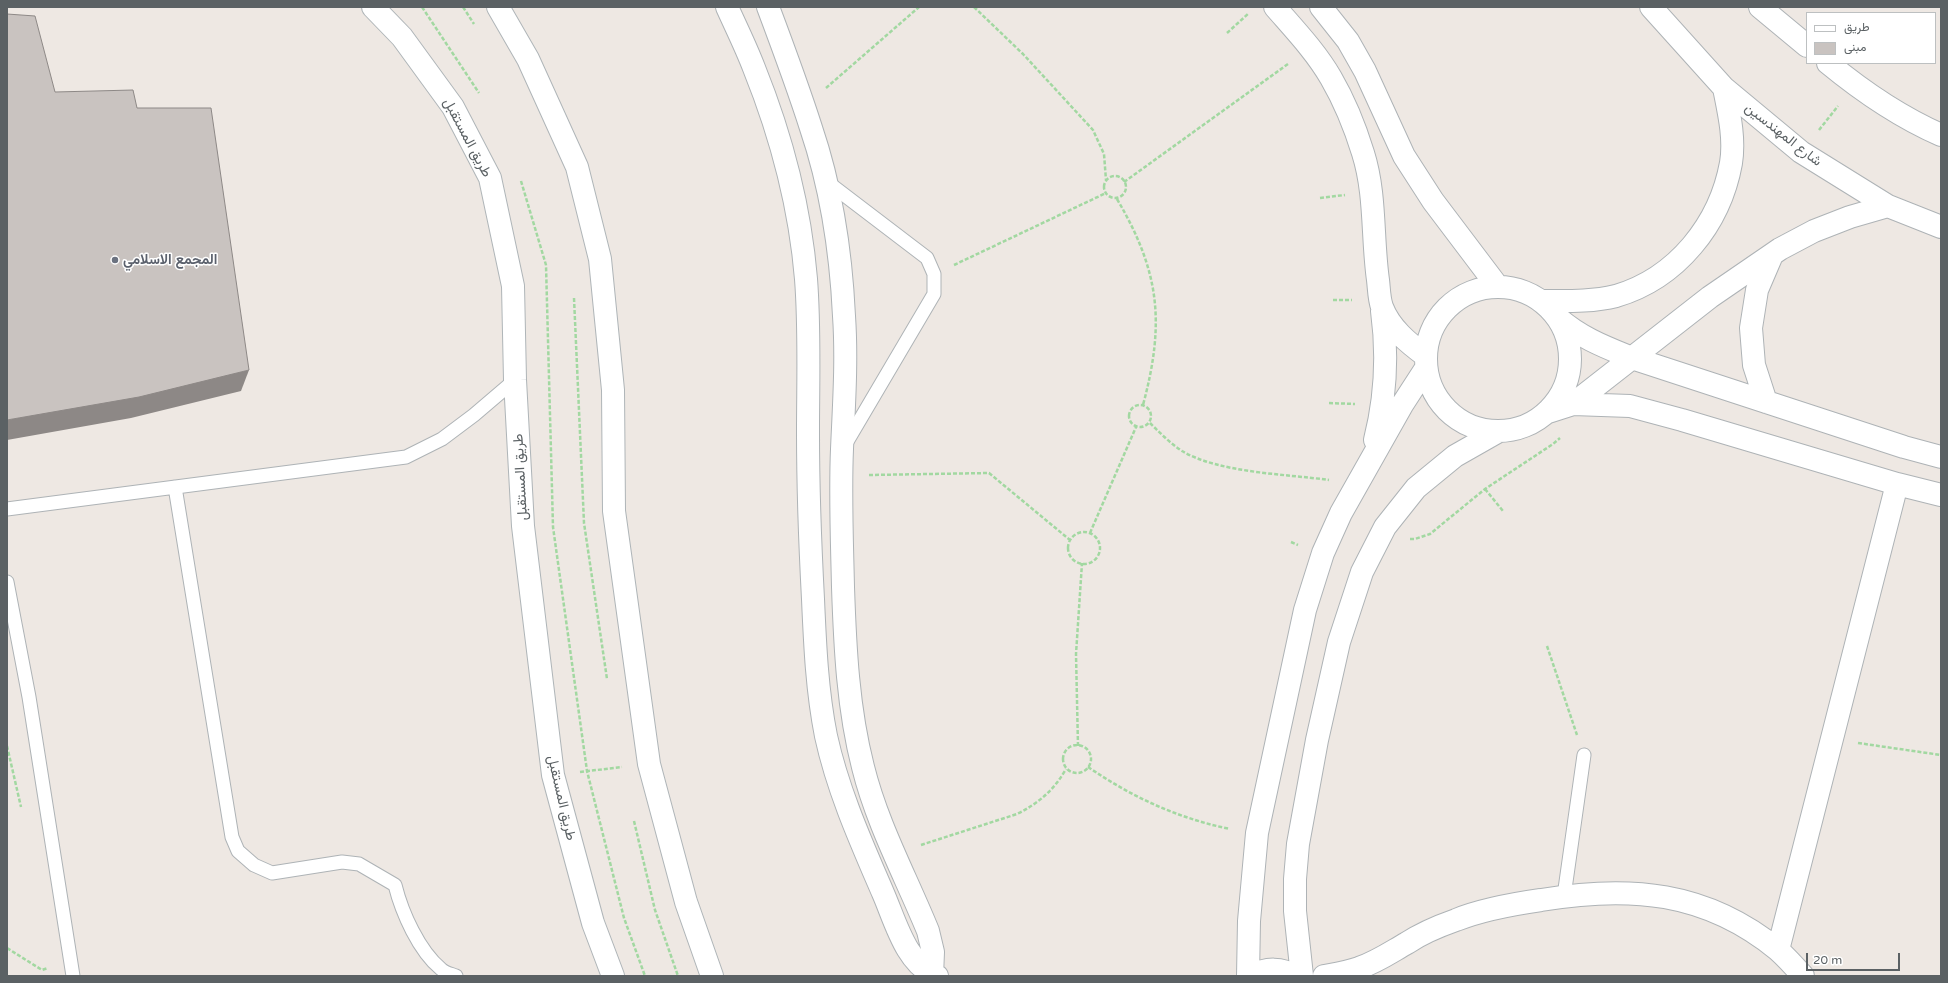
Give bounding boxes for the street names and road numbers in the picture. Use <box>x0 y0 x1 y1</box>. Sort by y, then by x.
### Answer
street label: طريق المستقبل <box>439 96 495 180</box>
street label: شارع المهندسين <box>1741 100 1825 170</box>
street label: طريق المستقبل <box>510 433 532 521</box>
street label: طريق المستقبل <box>543 754 579 842</box>

